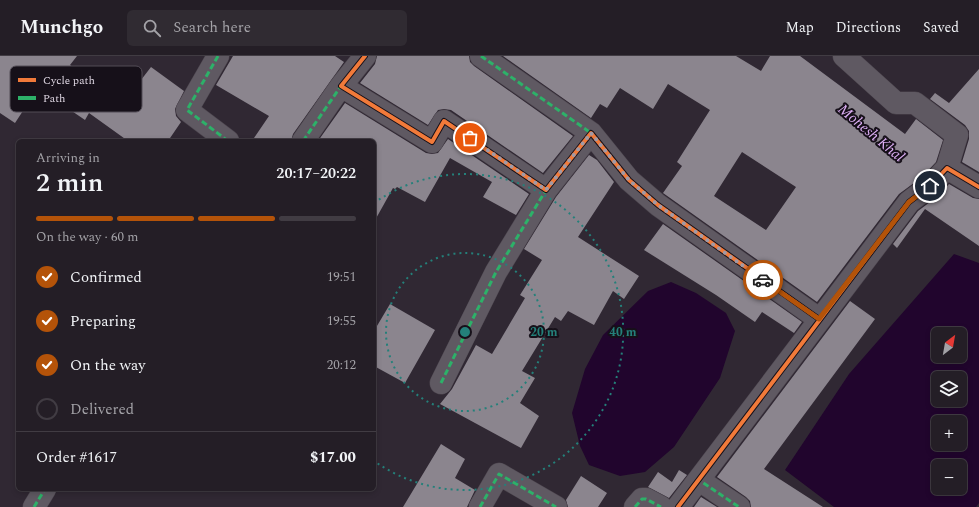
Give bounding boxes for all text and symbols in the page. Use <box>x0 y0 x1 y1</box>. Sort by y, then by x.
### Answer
search box <box>127 10 407 46</box>
text: Munchgo <box>20 13 103 42</box>
text: Search here <box>173 16 251 39</box>
icon: search <box>141 17 163 39</box>
text: Map <box>786 17 814 38</box>
text: Directions <box>836 17 901 38</box>
text: Saved <box>923 17 959 38</box>
legend <box>10 66 142 112</box>
text: Cycle path <box>43 72 95 89</box>
text: Path <box>43 90 65 107</box>
water label: Mohesh Khal <box>833 98 910 168</box>
pin <box>453 121 487 155</box>
icon: bag <box>459 127 481 149</box>
text: Arriving in <box>36 148 100 168</box>
text: 20:17–20:22 <box>276 162 356 185</box>
text: 2 min <box>36 163 103 203</box>
pin <box>913 169 947 203</box>
icon: home <box>919 175 941 197</box>
text: On the way · 60 m <box>36 227 139 247</box>
courier <box>743 260 783 300</box>
icon: check <box>36 266 58 288</box>
text: Confirmed <box>70 266 142 289</box>
text: 19:51 <box>327 267 356 287</box>
icon: car <box>752 269 774 291</box>
icon: check <box>36 310 58 332</box>
text: Preparing <box>70 310 136 333</box>
text: 19:55 <box>327 311 356 331</box>
text: 20 m <box>530 323 558 342</box>
text: 40 m <box>609 323 637 342</box>
centre of rings <box>458 325 472 339</box>
north arrow <box>931 327 967 363</box>
map controls <box>931 327 967 495</box>
icon: check <box>36 354 58 376</box>
text: On the way <box>70 354 145 377</box>
text: 20:12 <box>327 355 356 375</box>
button: layers <box>931 371 967 407</box>
text: Delivered <box>70 398 134 421</box>
button: + <box>931 415 967 451</box>
text: Order #1617 <box>36 446 117 469</box>
text: $17.00 <box>310 446 356 469</box>
button: − <box>931 459 967 495</box>

